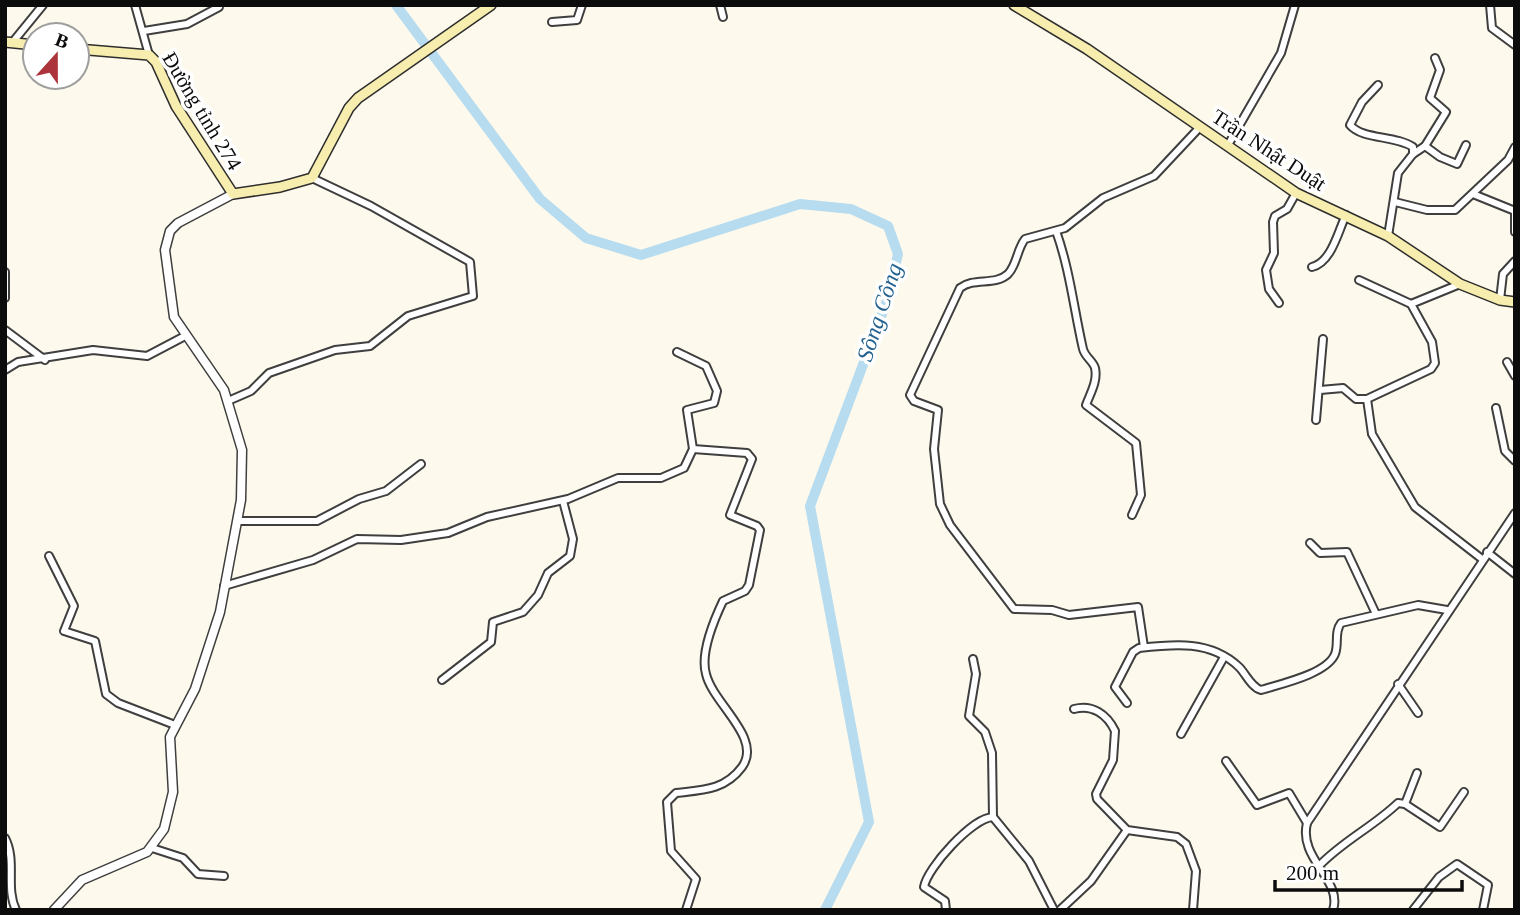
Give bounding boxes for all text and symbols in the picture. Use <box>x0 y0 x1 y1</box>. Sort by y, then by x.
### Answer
north arrow <box>21 21 91 91</box>
text: B <box>52 29 72 53</box>
street label: Đường tỉnh 274 <box>157 48 247 175</box>
street label: Trần Nhật Duật <box>1208 104 1331 196</box>
water label: Sông Công <box>852 260 907 364</box>
scale bar <box>1275 848 1462 892</box>
text: 200 m <box>1286 861 1339 885</box>

